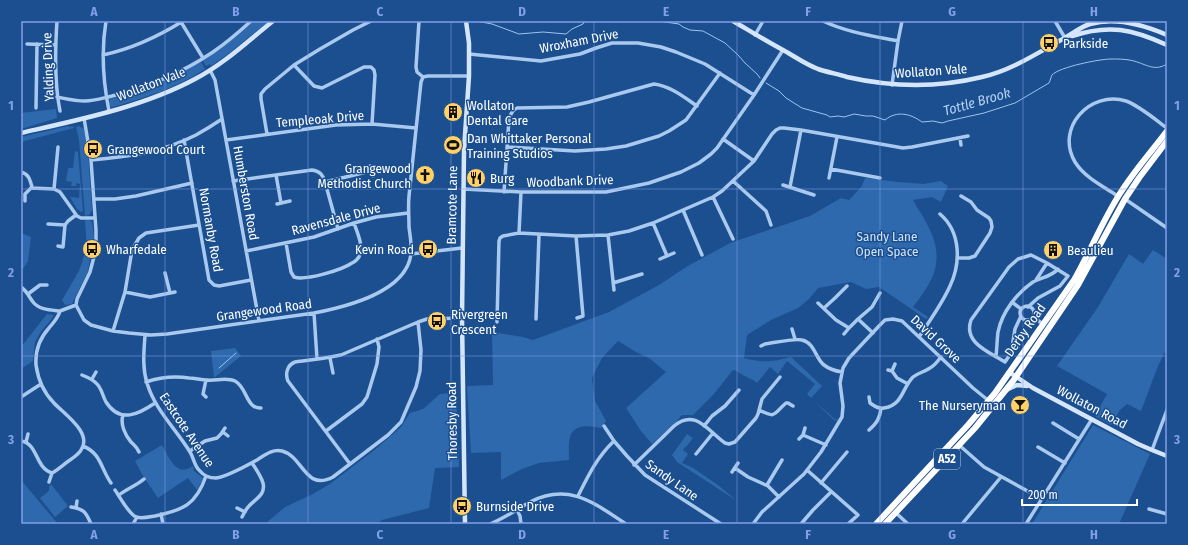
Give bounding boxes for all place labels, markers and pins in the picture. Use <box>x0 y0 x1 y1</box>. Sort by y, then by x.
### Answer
bus stop icon: Parkside <box>1038 32 1060 54</box>
place label: Parkside <box>1063 36 1108 51</box>
place label: Wollaton Dental Care <box>467 98 528 128</box>
building icon: Wollaton Dental Care <box>442 101 464 123</box>
place label: Dan Whittaker Personal Training Studios <box>467 131 592 161</box>
sports icon: Dan Whittaker Personal Training Studios <box>442 134 464 156</box>
bus stop icon: Grangewood Court <box>82 138 104 160</box>
place label: Grangewood Court <box>107 142 206 157</box>
place label: Grangewood Methodist Church <box>318 161 411 191</box>
church icon: Grangewood Methodist Church <box>414 164 436 186</box>
restaurant icon: Burg <box>465 167 487 189</box>
place label: Burg <box>490 171 515 186</box>
bus stop icon: Wharfedale <box>81 238 103 260</box>
bus stop icon: Kevin Road <box>417 238 439 260</box>
building icon: Beaulieu <box>1042 239 1064 261</box>
place label: Wharfedale <box>106 242 167 257</box>
place label: Kevin Road <box>355 242 414 257</box>
place label: Beaulieu <box>1067 243 1114 258</box>
place label: Rivergreen Crescent <box>451 307 508 337</box>
bus stop icon: Rivergreen Crescent <box>426 310 448 332</box>
bar icon: The Nurseryman <box>1009 394 1031 416</box>
place label: The Nurseryman <box>919 398 1006 413</box>
bus stop icon: Burnside Drive <box>451 495 473 517</box>
place label: Burnside Drive <box>476 499 554 514</box>

